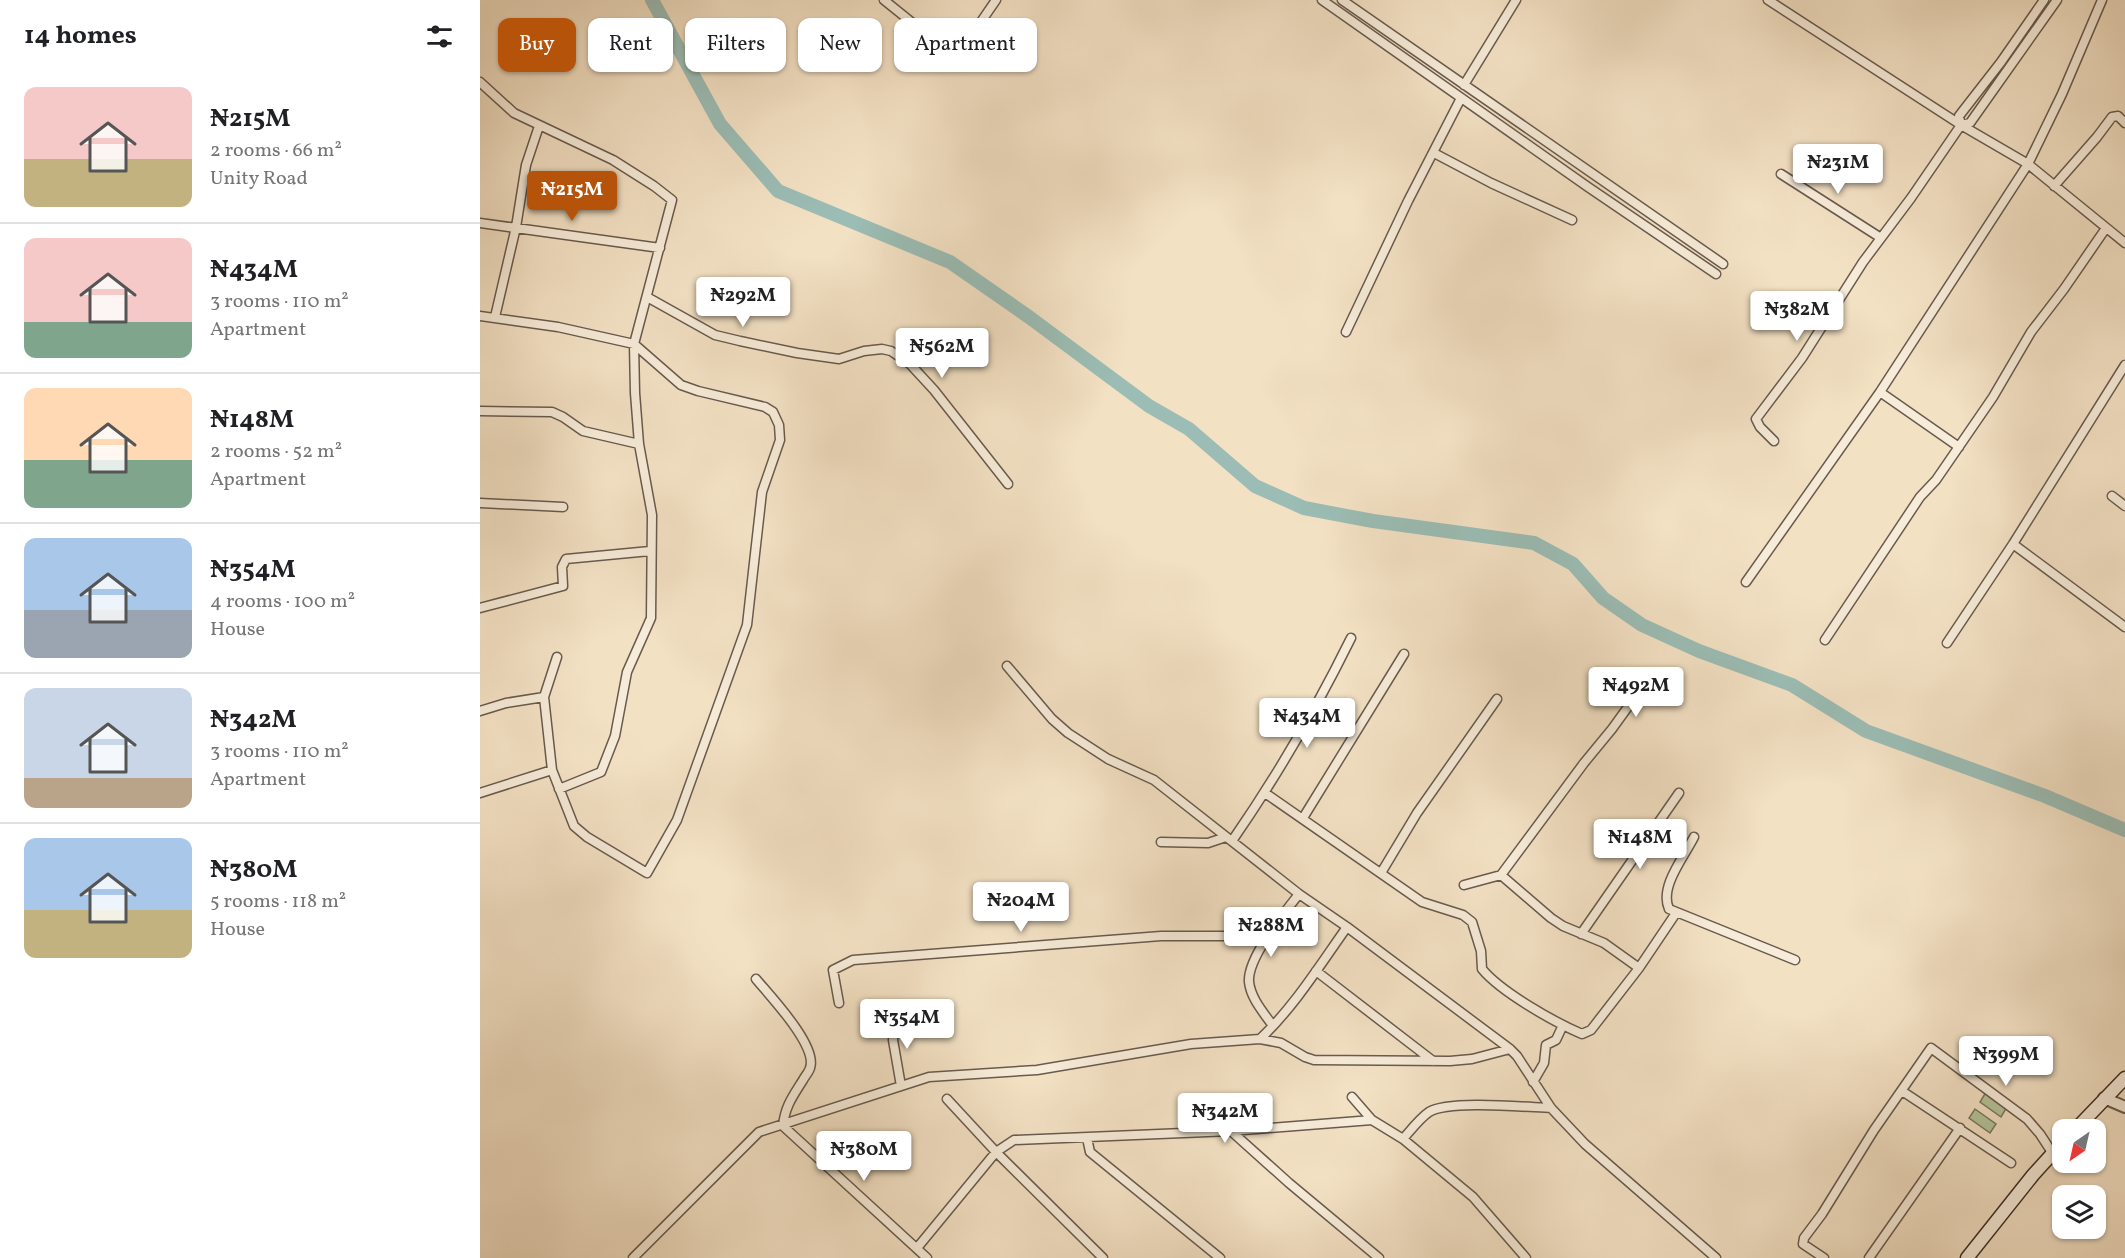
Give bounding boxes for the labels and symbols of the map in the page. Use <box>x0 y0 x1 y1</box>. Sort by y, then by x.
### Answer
pin: ₦231M <box>1796 144 1880 195</box>
pin: ₦215M <box>530 171 614 222</box>
pin: ₦292M <box>701 277 785 328</box>
pin: ₦382M <box>1755 291 1839 342</box>
pin: ₦562M <box>900 328 984 379</box>
pin: ₦492M <box>1594 667 1678 718</box>
pin: ₦434M <box>1265 698 1349 749</box>
pin: ₦148M <box>1598 819 1682 870</box>
pin: ₦204M <box>979 882 1063 933</box>
pin: ₦288M <box>1229 907 1313 958</box>
pin: ₦354M <box>865 999 949 1050</box>
pin: ₦399M <box>1964 1036 2048 1087</box>
pin: ₦342M <box>1183 1093 1267 1144</box>
north arrow <box>2052 1119 2106 1173</box>
pin: ₦380M <box>822 1131 906 1182</box>

